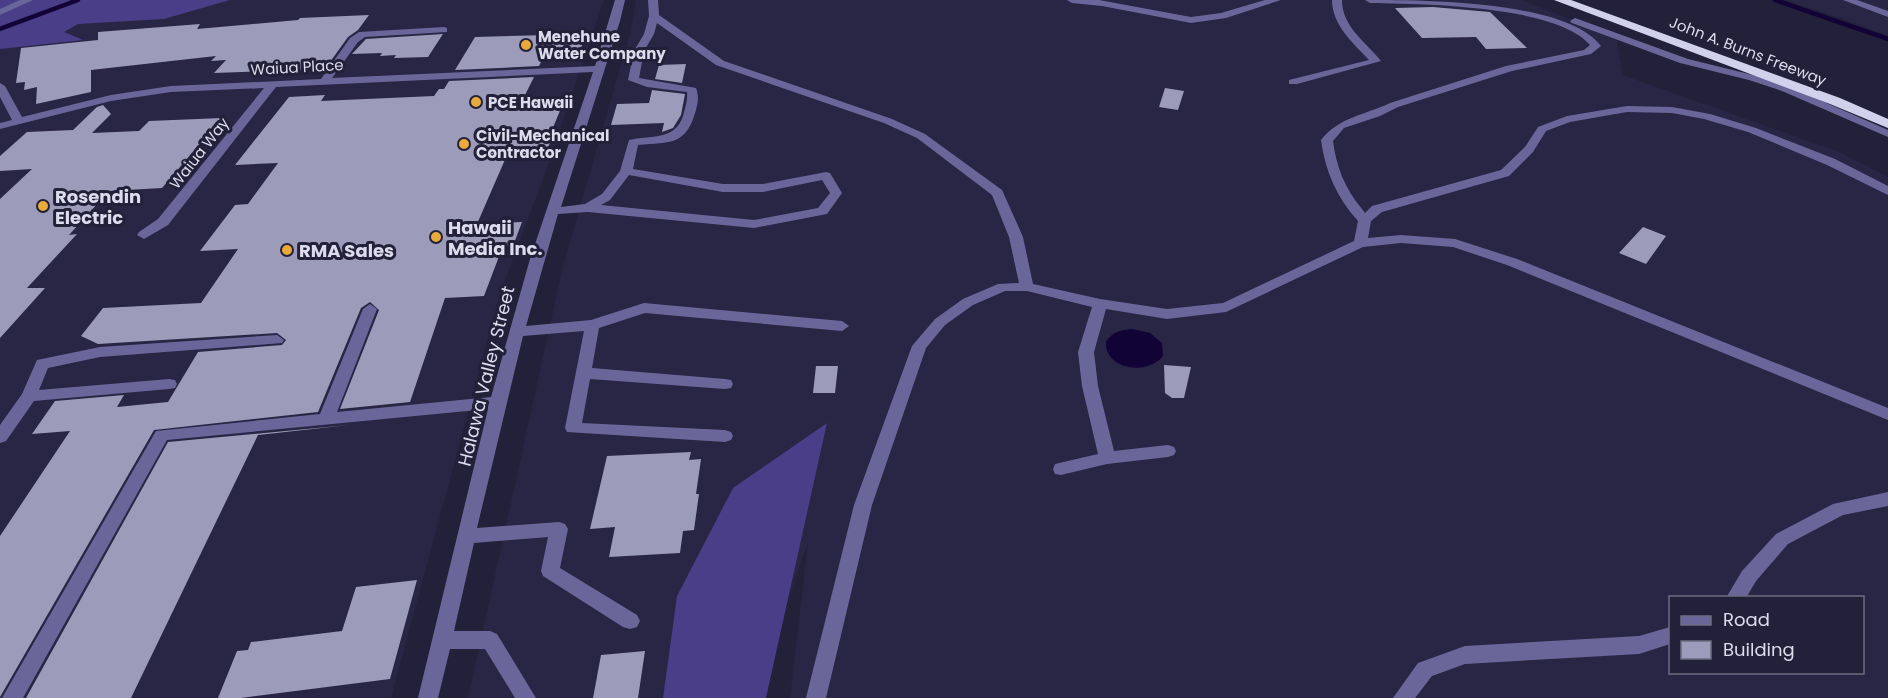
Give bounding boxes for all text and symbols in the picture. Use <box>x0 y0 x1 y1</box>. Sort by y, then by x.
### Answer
street label: John A. Burns Freeway <box>1667 11 1830 91</box>
place label: Menehune Water Company <box>538 26 666 64</box>
marker: Menehune Water Company <box>519 38 533 52</box>
street label: Waiua Place <box>250 54 344 80</box>
place label: PCE Hawaii <box>488 92 573 113</box>
marker: PCE Hawaii <box>469 95 483 109</box>
street label: Waiua Way <box>164 112 234 193</box>
place label: Civil-Mechanical Contractor <box>476 125 609 163</box>
marker: Civil-Mechanical Contractor <box>457 137 471 151</box>
place label: Rosendin Electric <box>55 184 141 230</box>
marker: Rosendin Electric <box>36 199 50 213</box>
place label: Hawaii Media Inc. <box>448 215 543 261</box>
marker: Hawaii Media Inc. <box>429 230 443 244</box>
place label: RMA Sales <box>299 238 394 263</box>
marker: RMA Sales <box>280 243 294 257</box>
street label: Halawa Valley Street <box>451 283 521 469</box>
legend <box>1669 596 1864 674</box>
text: Road <box>1723 607 1770 632</box>
text: Building <box>1723 637 1795 662</box>

